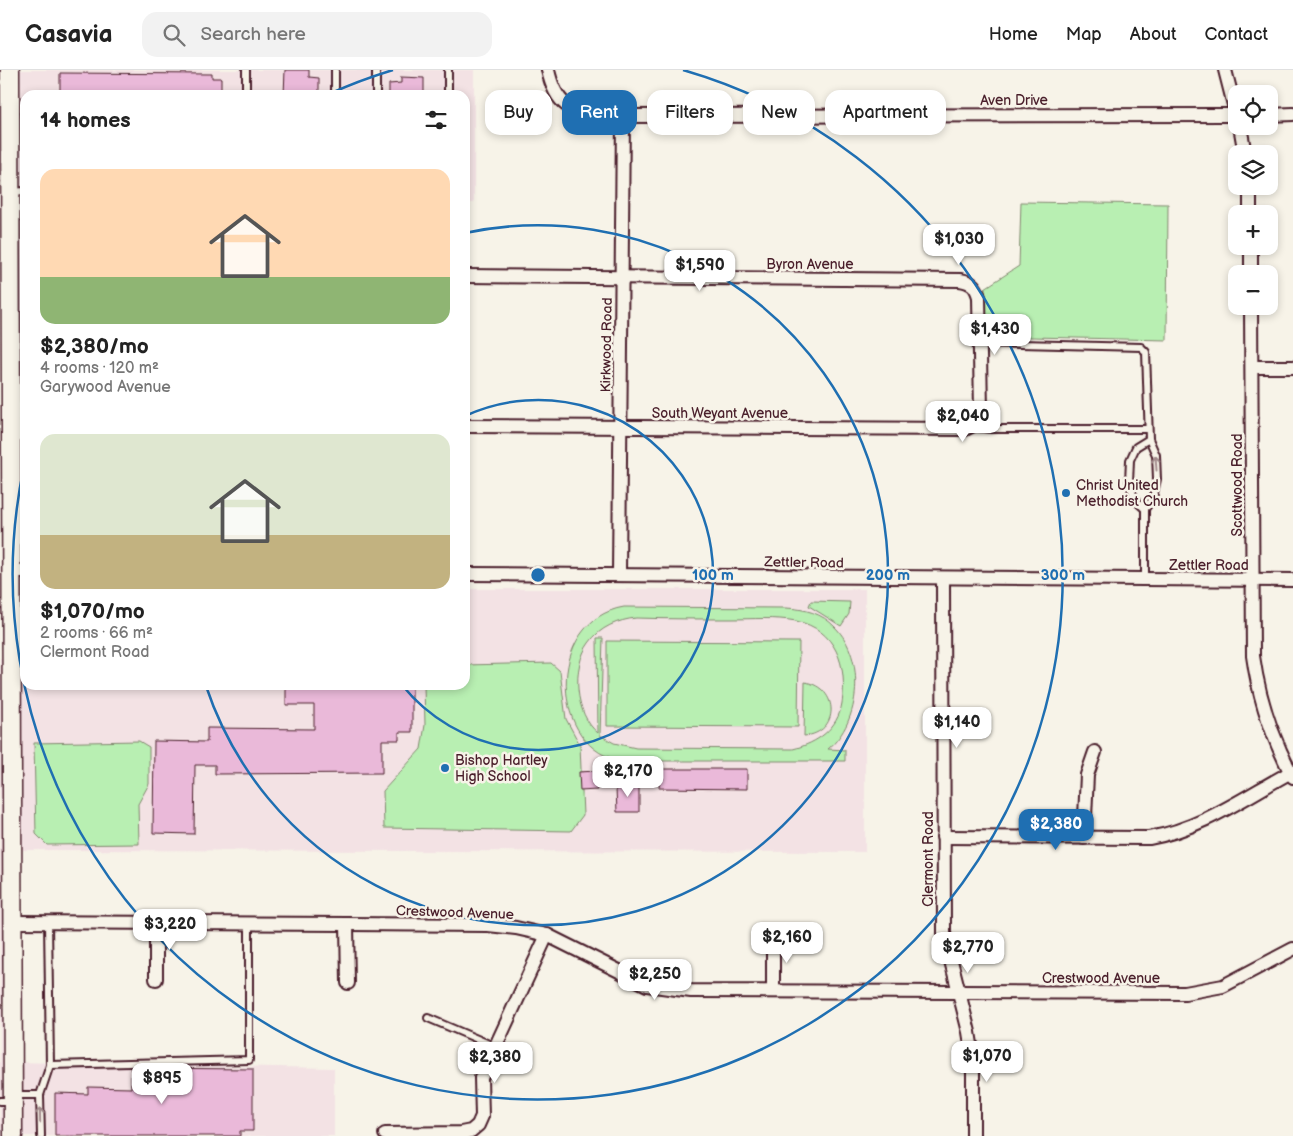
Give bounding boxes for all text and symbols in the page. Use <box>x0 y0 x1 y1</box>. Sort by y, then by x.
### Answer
search box <box>142 12 492 57</box>
text: Casavia <box>25 20 112 49</box>
icon: search <box>160 21 188 49</box>
text: Search here <box>200 23 306 46</box>
text: Home <box>989 24 1038 45</box>
text: Map <box>1066 24 1102 45</box>
text: About <box>1130 24 1177 45</box>
text: Contact <box>1205 24 1268 45</box>
map controls <box>1228 85 1278 315</box>
button: locate <box>1228 85 1278 135</box>
chip: Buy <box>485 90 552 135</box>
chip: Rent <box>562 90 637 135</box>
chip: Filters <box>647 90 733 135</box>
chip: New <box>743 90 815 135</box>
chip: Apartment <box>825 90 946 135</box>
street label: Aven Drive <box>980 92 1048 109</box>
icon: filters <box>422 106 450 134</box>
text: 14 homes <box>40 108 131 133</box>
button: layers <box>1228 145 1278 195</box>
icon: home <box>200 201 290 291</box>
button: + <box>1228 205 1278 255</box>
pin: $1,030 <box>918 224 1000 266</box>
text: $1,030 <box>934 230 984 249</box>
pin: $1,590 <box>659 250 741 292</box>
text: $1,590 <box>675 256 725 275</box>
street label: Byron Avenue <box>766 256 854 273</box>
button: − <box>1228 265 1278 315</box>
street label: Kirkwood Road <box>597 297 616 393</box>
pin: $1,430 <box>954 314 1036 356</box>
text: $1,430 <box>970 320 1020 339</box>
text: $2,380/mo <box>40 334 149 359</box>
text: 4 rooms · 120 m² <box>40 359 159 378</box>
text: Garywood Avenue <box>40 378 171 397</box>
pin: $2,040 <box>922 400 1004 443</box>
street label: South Weyant Avenue <box>652 405 788 422</box>
text: $2,040 <box>936 407 990 426</box>
street label: Scottwood Road <box>1229 433 1246 537</box>
one-way arrow <box>1151 455 1160 471</box>
icon: home <box>200 466 290 556</box>
place label: Christ United Methodist Church <box>1076 477 1188 510</box>
marker: Christ United Methodist Church <box>1060 487 1072 499</box>
street label: Zettler Road <box>763 553 844 572</box>
street label: Zettler Road <box>1168 557 1249 574</box>
centre of rings <box>529 566 547 584</box>
text: 100 m <box>692 566 734 585</box>
text: 200 m <box>866 566 910 585</box>
text: 300 m <box>1041 566 1085 585</box>
text: $1,070/mo <box>40 599 145 624</box>
text: 2 rooms · 66 m² <box>40 624 153 643</box>
text: Clermont Road <box>40 643 149 662</box>
pin: $1,140 <box>916 706 998 749</box>
text: $1,140 <box>934 713 980 732</box>
place label: Bishop Hartley High School <box>455 752 548 785</box>
pin: $2,170 <box>587 756 669 798</box>
marker: Bishop Hartley High School <box>439 762 451 774</box>
text: $2,170 <box>603 762 653 781</box>
pin: $2,380 <box>1015 808 1097 851</box>
street label: Clermont Road <box>920 811 937 907</box>
text: $2,380 <box>1030 815 1082 834</box>
street label: Crestwood Avenue <box>396 902 514 923</box>
pin: $3,220 <box>129 908 211 951</box>
text: $3,220 <box>144 915 196 934</box>
pin: $2,160 <box>746 922 828 964</box>
text: $2,160 <box>762 928 812 947</box>
pin: $2,770 <box>927 932 1009 974</box>
text: $2,770 <box>942 938 994 957</box>
pin: $2,250 <box>614 958 696 1001</box>
text: $2,250 <box>629 965 681 984</box>
street label: Crestwood Avenue <box>1042 970 1160 987</box>
pin: $1,070 <box>946 1040 1028 1083</box>
pin: $2,380 <box>454 1042 536 1084</box>
text: $1,070 <box>962 1047 1012 1066</box>
text: $2,380 <box>469 1048 521 1067</box>
pin: $895 <box>132 1062 192 1105</box>
text: $895 <box>143 1069 181 1088</box>
one-way arrow <box>35 1108 45 1124</box>

